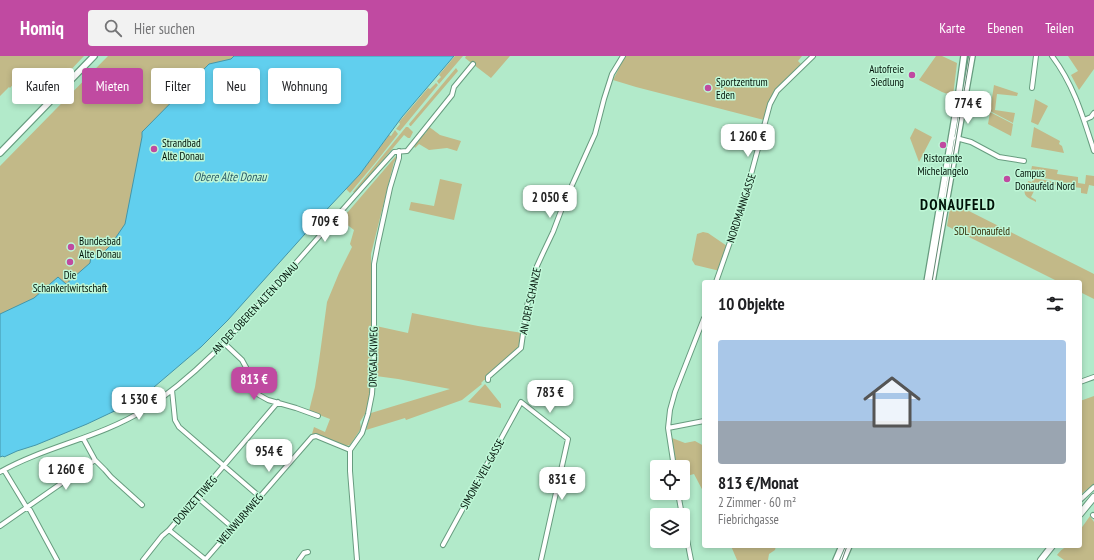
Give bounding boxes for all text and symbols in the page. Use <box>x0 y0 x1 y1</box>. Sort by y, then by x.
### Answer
search box <box>88 10 368 46</box>
text: Homiq <box>20 16 64 40</box>
icon: search <box>102 17 124 39</box>
text: Hier suchen <box>134 19 195 38</box>
text: Karte <box>939 19 965 37</box>
text: Ebenen <box>987 19 1023 37</box>
text: Teilen <box>1045 19 1074 37</box>
place label: Autofreie Siedlung <box>869 62 904 89</box>
chip: Kaufen <box>12 68 74 104</box>
chip: Mieten <box>82 68 143 104</box>
chip: Filter <box>151 68 205 104</box>
chip: Neu <box>213 68 260 104</box>
chip: Wohnung <box>268 68 341 104</box>
marker: Autofreie Siedlung <box>907 70 917 80</box>
place label: Sportzentrum Eden <box>716 75 768 102</box>
marker: Sportzentrum Eden <box>703 83 713 93</box>
pin: 774 € <box>940 91 996 125</box>
text: 774 € <box>954 95 982 112</box>
pin: 1 260 € <box>711 124 785 158</box>
text: 1 260 € <box>730 128 766 145</box>
place label: Strandbad Alte Donau <box>162 136 204 163</box>
marker: Ristorante Michelangelo <box>938 140 948 150</box>
marker: Strandbad Alte Donau <box>149 144 159 154</box>
place label: Ristorante Michelangelo <box>917 151 969 178</box>
place label: Campus Donaufeld Nord <box>1015 166 1075 193</box>
water label: Obere Alte Donau <box>193 169 267 184</box>
street label: NORDMANNGASSE <box>723 171 759 244</box>
marker: Campus Donaufeld Nord <box>1002 174 1012 184</box>
pin: 2 050 € <box>513 185 587 219</box>
text: 2 050 € <box>532 189 568 206</box>
district label: DONAUFELD <box>920 195 996 214</box>
pin: 709 € <box>297 209 353 243</box>
text: 709 € <box>311 213 339 230</box>
park label: SDL Donaufeld <box>954 224 1010 238</box>
place label: Bundesbad Alte Donau <box>79 234 121 261</box>
marker: Bundesbad Alte Donau <box>66 242 76 252</box>
marker: Die Schankerlwirtschaft <box>65 257 75 267</box>
street label: AN DER OBEREN ALTEN DONAU <box>209 259 301 357</box>
street label: AN DER SCHANZE <box>516 266 544 336</box>
place label: Die Schankerlwirtschaft <box>33 268 107 295</box>
text: 10 Objekte <box>718 293 785 315</box>
icon: filters <box>1044 293 1066 315</box>
street label: DRYGALSKIWEG <box>365 327 381 387</box>
icon: home <box>856 366 928 438</box>
pin: 813 € <box>226 367 282 401</box>
text: 813 € <box>240 371 268 388</box>
pin: 783 € <box>522 380 578 414</box>
text: 783 € <box>536 384 564 401</box>
pin: 1 530 € <box>102 387 176 421</box>
text: 1 530 € <box>121 391 157 408</box>
street label: SIMONE-VEIL-GASSE <box>457 436 507 512</box>
pin: 954 € <box>241 439 297 473</box>
text: 954 € <box>255 443 283 460</box>
pin: 1 260 € <box>29 457 103 491</box>
map controls <box>650 460 690 548</box>
button: locate <box>650 460 690 500</box>
text: 1 260 € <box>48 461 84 478</box>
pin: 831 € <box>534 467 590 501</box>
text: 831 € <box>548 471 576 488</box>
text: 813 €/Monat <box>718 472 798 494</box>
street label: DONIZETTIWEG <box>170 473 220 527</box>
street label: WEINWURMWEG <box>214 490 266 548</box>
text: 2 Zimmer · 60 m² <box>718 494 796 511</box>
button: layers <box>650 508 690 548</box>
text: Fiebrichgasse <box>718 511 779 528</box>

